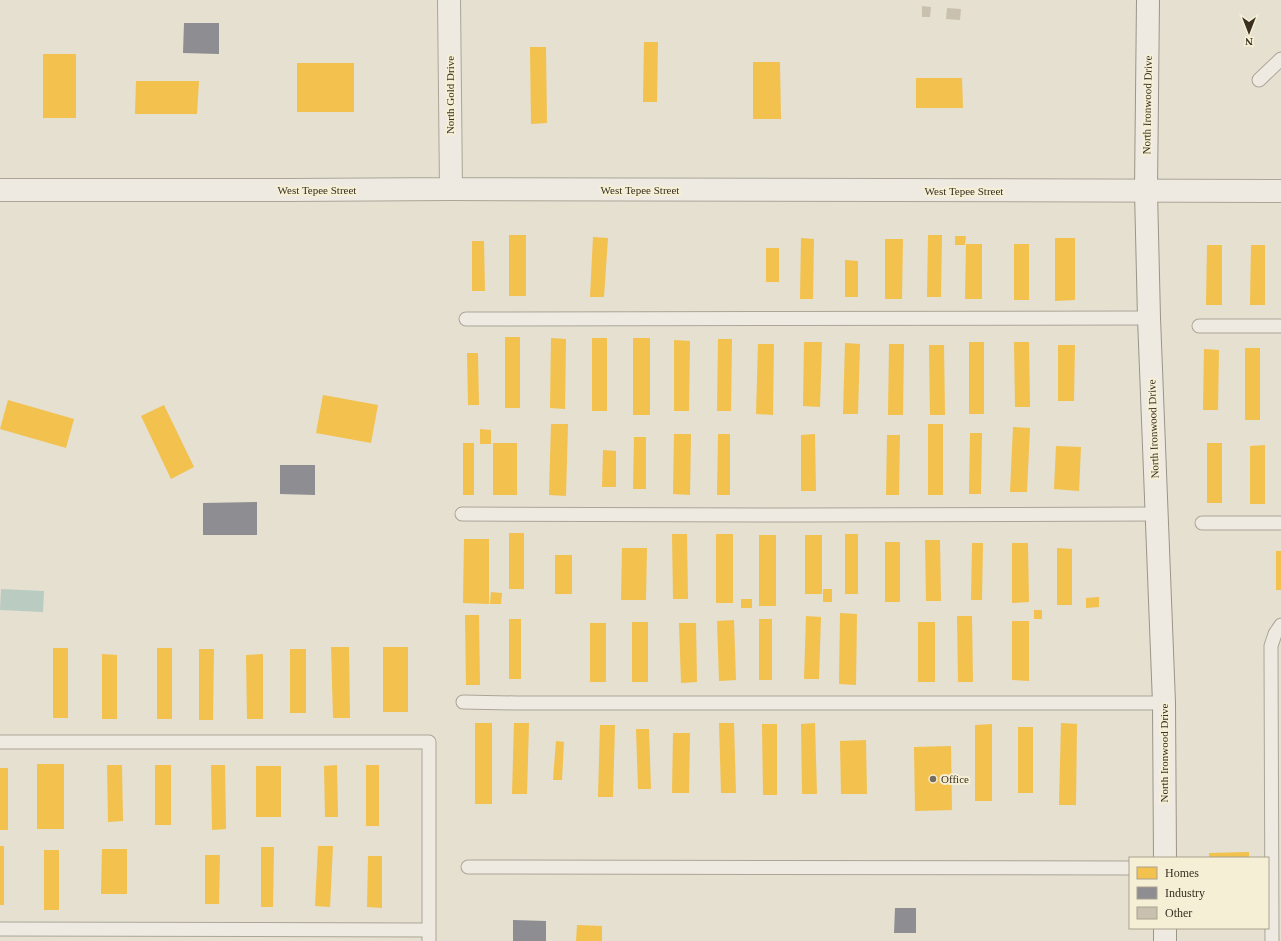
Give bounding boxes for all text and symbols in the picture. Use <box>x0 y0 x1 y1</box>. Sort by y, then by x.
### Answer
north arrow <box>1229 12 1269 52</box>
text: N <box>1245 36 1253 48</box>
street label: North Ironwood Drive <box>1140 55 1154 155</box>
street label: North Gold Drive <box>444 56 456 134</box>
street label: West Tepee Street <box>278 184 356 196</box>
street label: West Tepee Street <box>601 184 679 196</box>
street label: West Tepee Street <box>925 185 1003 197</box>
street label: North Ironwood Drive <box>1145 379 1161 479</box>
street label: North Ironwood Drive <box>1158 703 1170 802</box>
place label: Office <box>941 773 969 785</box>
marker: Office <box>928 774 938 784</box>
legend <box>1129 857 1269 929</box>
text: Homes <box>1165 866 1199 880</box>
text: Industry <box>1165 886 1205 900</box>
text: Other <box>1165 906 1192 920</box>

